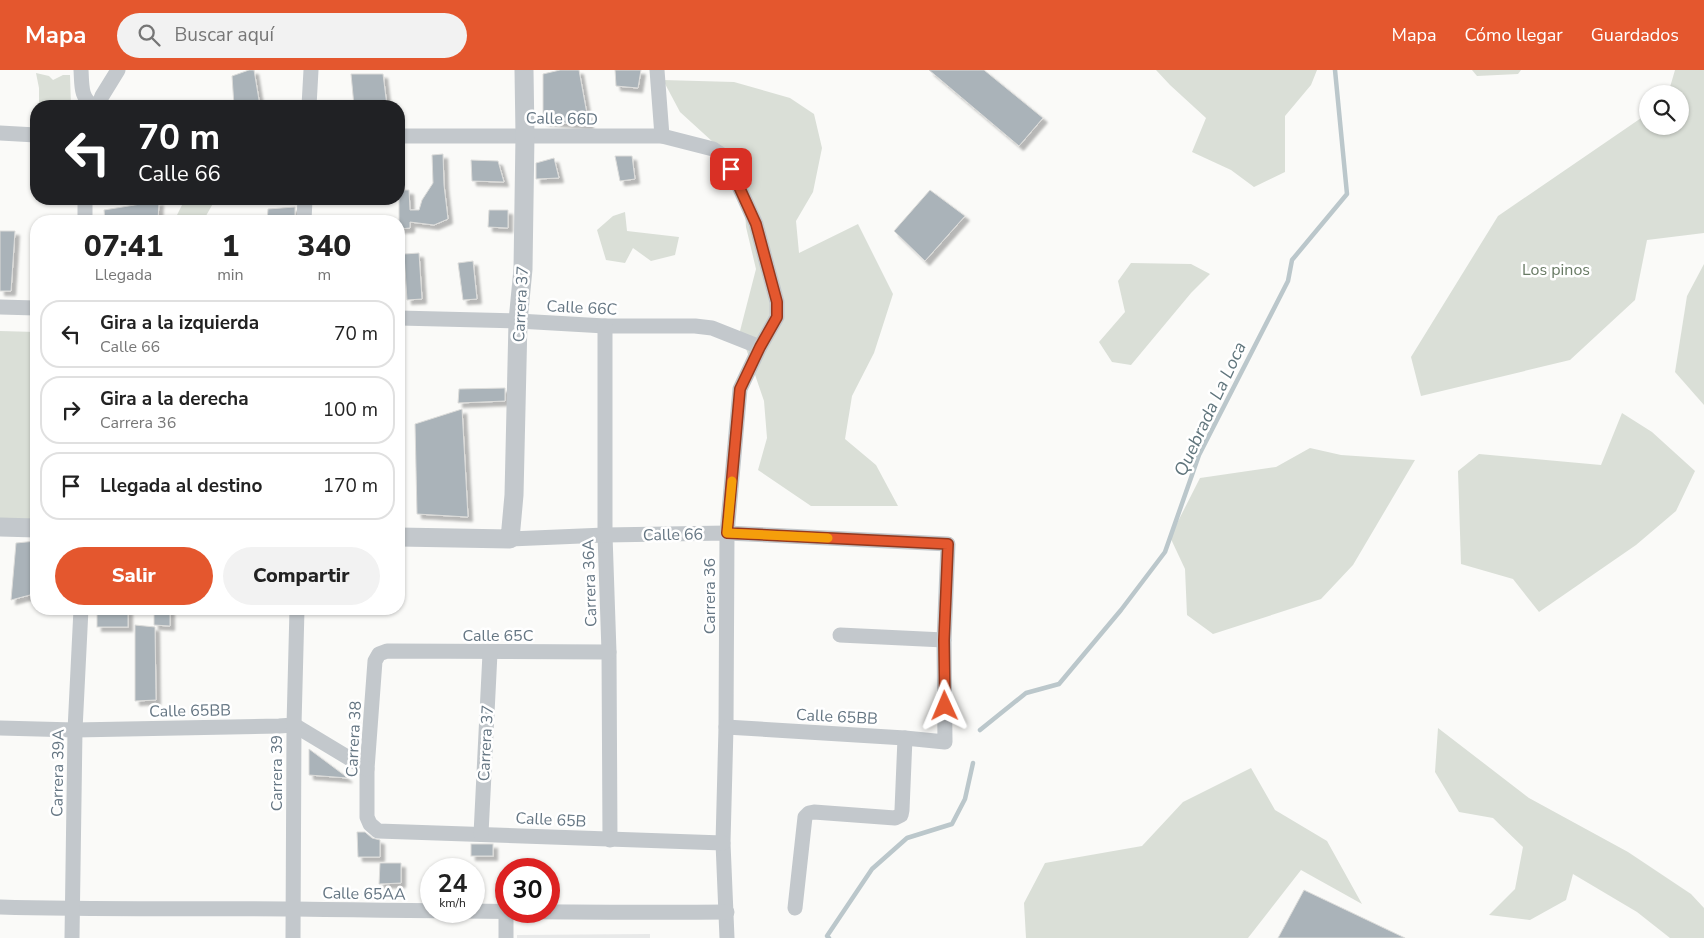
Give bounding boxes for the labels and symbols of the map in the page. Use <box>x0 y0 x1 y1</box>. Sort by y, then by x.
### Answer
street label: Calle 66D <box>526 107 598 131</box>
pin <box>710 148 752 190</box>
park label: Los pinos <box>1522 259 1590 281</box>
street label: Carrera 37 <box>508 265 534 343</box>
street label: Calle 66C <box>546 295 618 321</box>
water label: Quebrada La Loca <box>1168 338 1252 480</box>
street label: Calle 66 <box>643 523 703 547</box>
street label: Carrera 36A <box>577 538 603 627</box>
street label: Carrera 36 <box>699 558 721 634</box>
street label: Calle 65C <box>463 625 534 647</box>
position arrow <box>918 679 970 731</box>
street label: Calle 65BB <box>149 699 231 723</box>
street label: Carrera 38 <box>341 700 367 778</box>
street label: Carrera 37 <box>473 704 499 782</box>
street label: Calle 65BB <box>796 704 878 730</box>
street label: Carrera 39A <box>46 729 70 817</box>
street label: Carrera 39 <box>266 735 288 811</box>
street label: Calle 65B <box>515 807 587 833</box>
speed limit sign: 30 <box>495 858 560 923</box>
street label: Calle 65AA <box>322 882 406 906</box>

